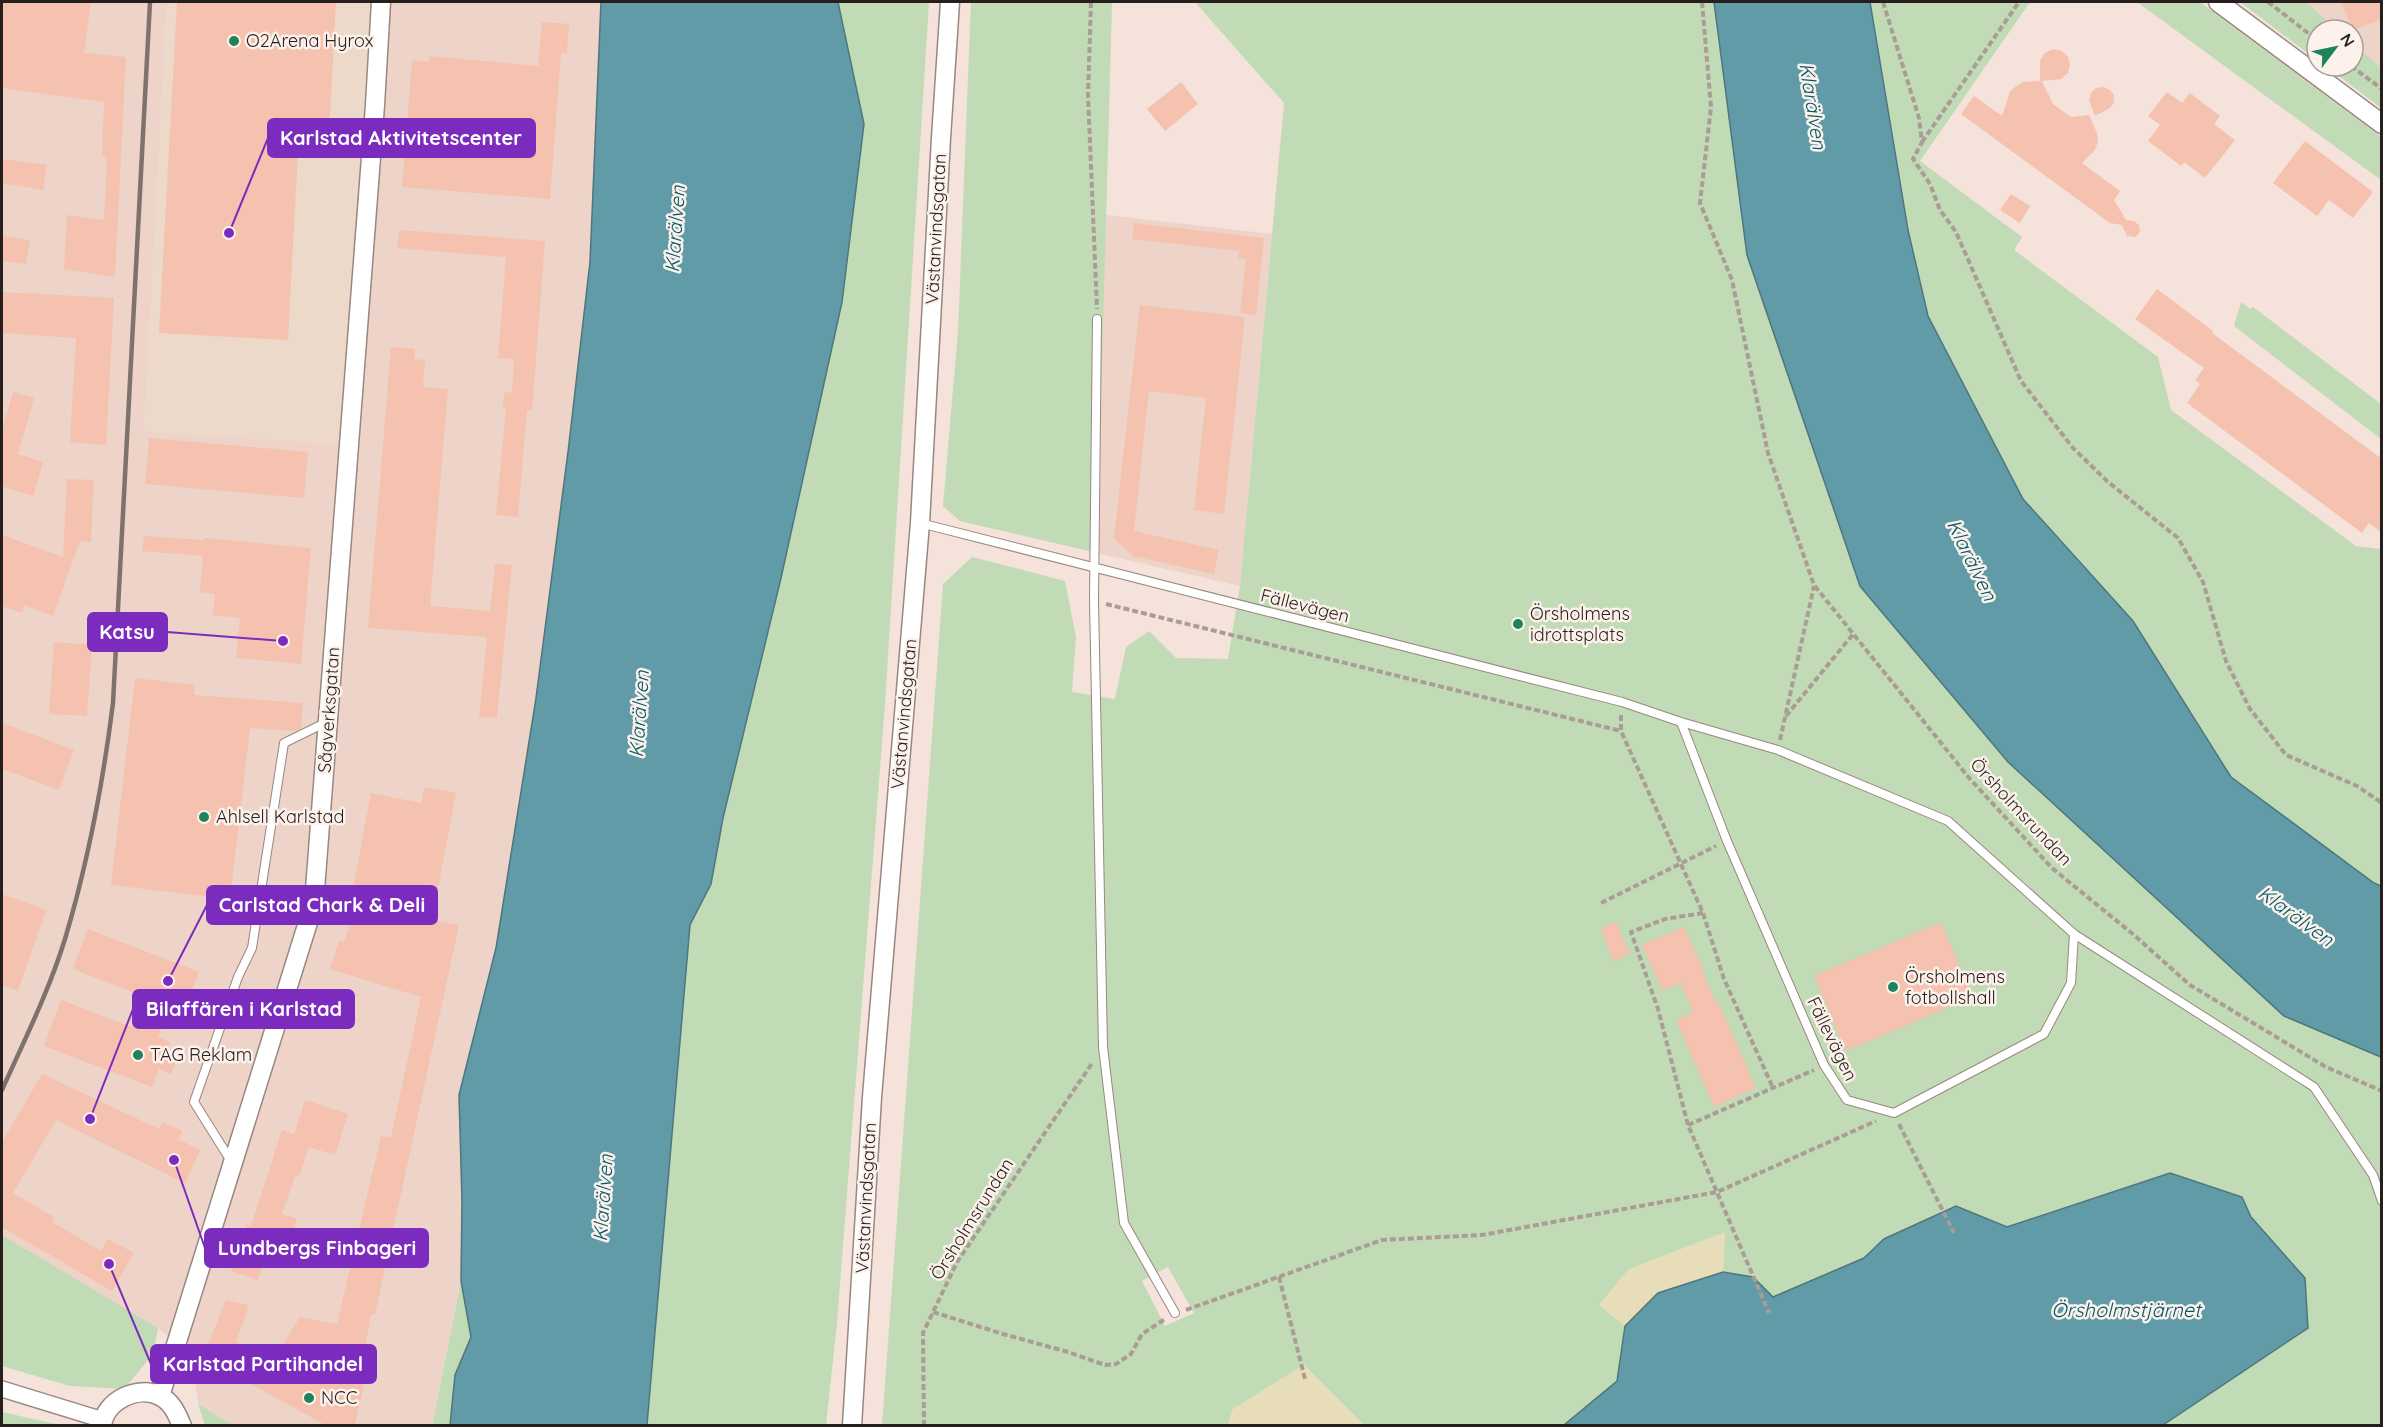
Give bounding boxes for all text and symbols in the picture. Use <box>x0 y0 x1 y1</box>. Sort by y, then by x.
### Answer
north arrow <box>2305 18 2365 78</box>
place label: O2Arena Hyrox <box>246 29 374 52</box>
text: N <box>2336 30 2359 50</box>
marker: O2Arena Hyrox <box>227 34 241 48</box>
water label: Klarälven <box>1794 61 1833 151</box>
callout: Karlstad Aktivitetscenter <box>268 119 535 157</box>
text: Karlstad Aktivitetscenter <box>280 125 522 150</box>
street label: Västanvindsgatan <box>920 153 951 305</box>
water label: Klarälven <box>659 184 690 273</box>
water label: Klarälven <box>1942 515 2003 605</box>
street label: Fällevägen <box>1258 583 1352 628</box>
place label: Örsholmens idrottsplats <box>1530 602 1630 646</box>
callout: Katsu <box>88 613 167 651</box>
marker: Örsholmens idrottsplats <box>1511 617 1525 631</box>
text: Katsu <box>99 619 155 644</box>
street label: Västanvindsgatan <box>885 638 922 790</box>
street label: Sågverksgatan <box>313 646 344 774</box>
water label: Klarälven <box>623 669 654 758</box>
street label: Örsholmsrundan <box>1966 753 2077 870</box>
place label: Ahlsell Karlstad <box>216 805 344 828</box>
marker: Ahlsell Karlstad <box>197 810 211 824</box>
water label: Klarälven <box>2254 880 2339 952</box>
callout: Carlstad Chark & Deli <box>207 886 437 924</box>
text: Carlstad Chark & Deli <box>219 892 425 917</box>
place label: Örsholmens fotbollshall <box>1905 965 2005 1009</box>
marker: Örsholmens fotbollshall <box>1886 980 1900 994</box>
callout: Bilaffären i Karlstad <box>133 990 354 1028</box>
street label: Fällevägen <box>1802 993 1863 1085</box>
text: Bilaffären i Karlstad <box>146 996 342 1021</box>
place label: TAG Reklam <box>150 1043 252 1066</box>
marker: TAG Reklam <box>131 1048 145 1062</box>
street label: Västanvindsgatan <box>850 1122 881 1274</box>
water label: Klarälven <box>587 1153 618 1242</box>
street label: Örsholmsrundan <box>925 1154 1018 1284</box>
callout: Lundbergs Finbageri <box>205 1229 428 1267</box>
text: Lundbergs Finbageri <box>218 1235 416 1260</box>
water label: Örsholmstjärnet <box>2051 1297 2203 1322</box>
callout: Karlstad Partihandel <box>151 1345 376 1383</box>
text: Karlstad Partihandel <box>163 1351 363 1376</box>
place label: NCC <box>321 1386 358 1409</box>
marker: NCC <box>302 1391 316 1405</box>

